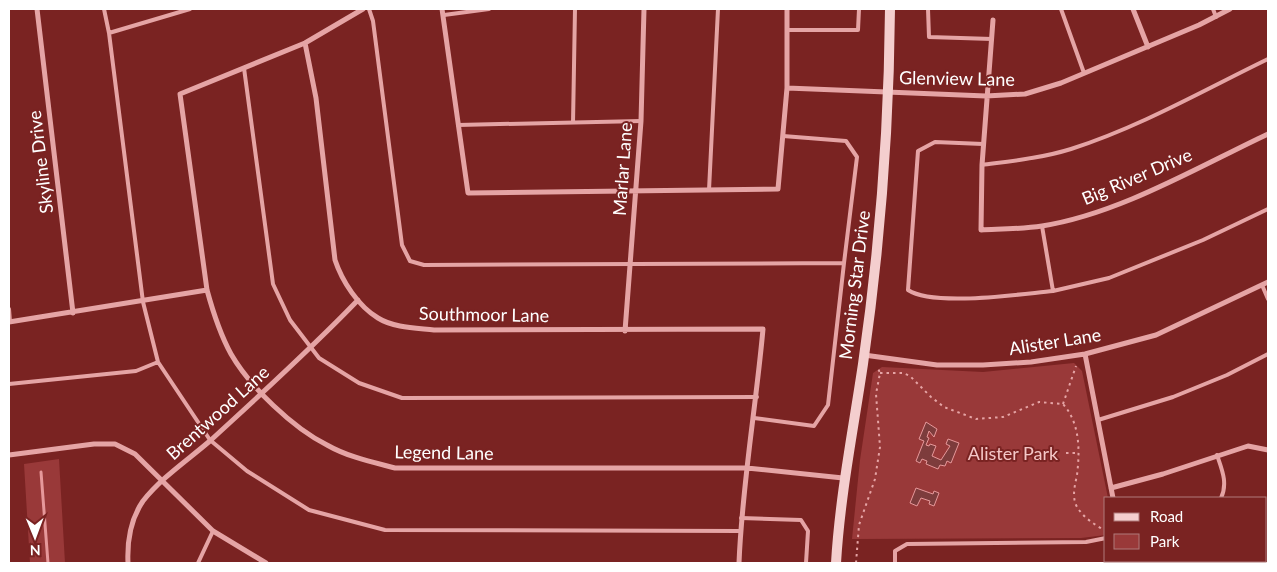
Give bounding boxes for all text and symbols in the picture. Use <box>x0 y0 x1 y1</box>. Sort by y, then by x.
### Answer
street label: Glenview Lane <box>899 66 1015 90</box>
street label: Skyline Drive <box>23 109 57 215</box>
street label: Marlar Lane <box>608 121 636 216</box>
street label: Big River Drive <box>1078 143 1195 209</box>
street label: Morning Star Drive <box>834 209 874 361</box>
street label: Southmoor Lane <box>419 302 549 326</box>
street label: Alister Lane <box>1007 323 1102 359</box>
street label: Brentwood Lane <box>162 360 273 464</box>
street label: Legend Lane <box>394 440 494 464</box>
park label: Alister Park <box>968 442 1059 464</box>
legend <box>1104 497 1267 562</box>
text: Road <box>1150 507 1183 525</box>
north arrow <box>10 512 60 562</box>
text: Park <box>1150 532 1180 550</box>
text: N <box>30 542 41 559</box>

